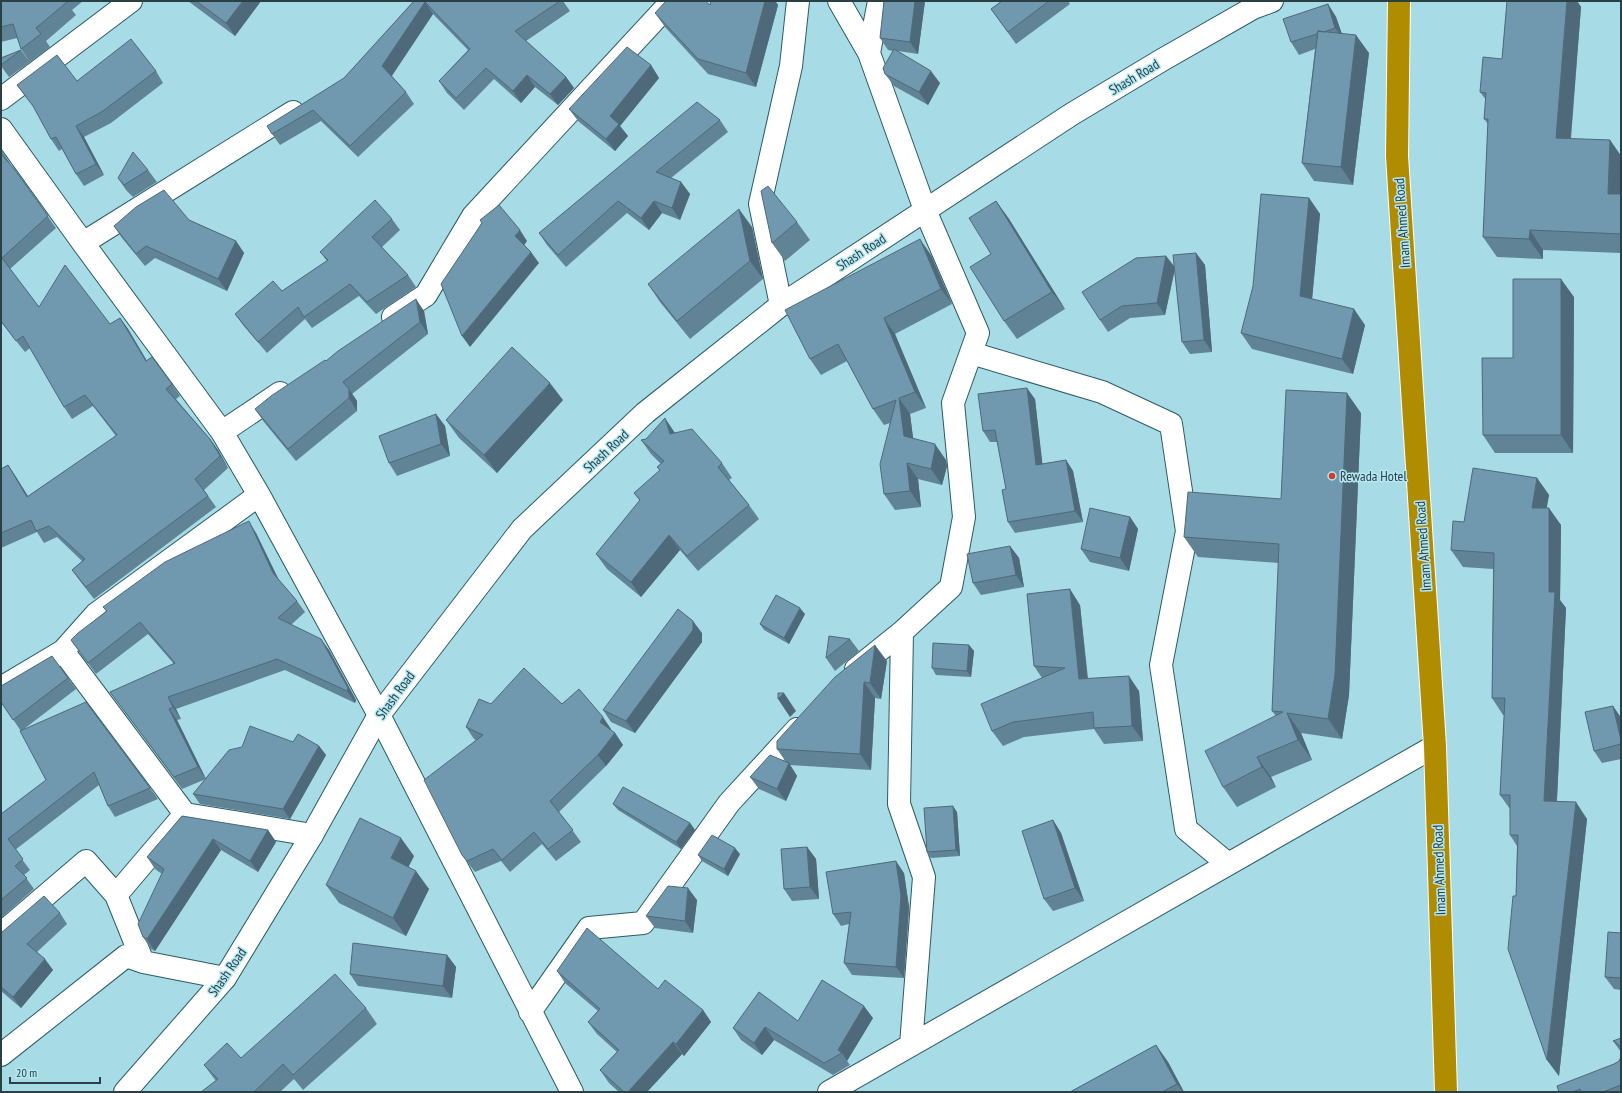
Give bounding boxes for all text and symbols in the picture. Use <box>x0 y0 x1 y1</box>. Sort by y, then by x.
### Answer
street label: Shash Road <box>1106 55 1162 99</box>
street label: Imam Ahmed Road <box>1390 177 1414 269</box>
street label: Shash Road <box>833 229 889 275</box>
street label: Shash Road <box>580 425 632 477</box>
place label: Rewada Hotel <box>1340 467 1407 485</box>
marker: Rewada Hotel <box>1327 471 1337 481</box>
street label: Imam Ahmed Road <box>1411 500 1435 592</box>
street label: Shash Road <box>371 667 419 723</box>
street label: Imam Ahmed Road <box>1428 825 1450 915</box>
street label: Shash Road <box>204 944 250 1000</box>
scale bar <box>10 1059 100 1085</box>
text: 20 m <box>16 1065 37 1080</box>

